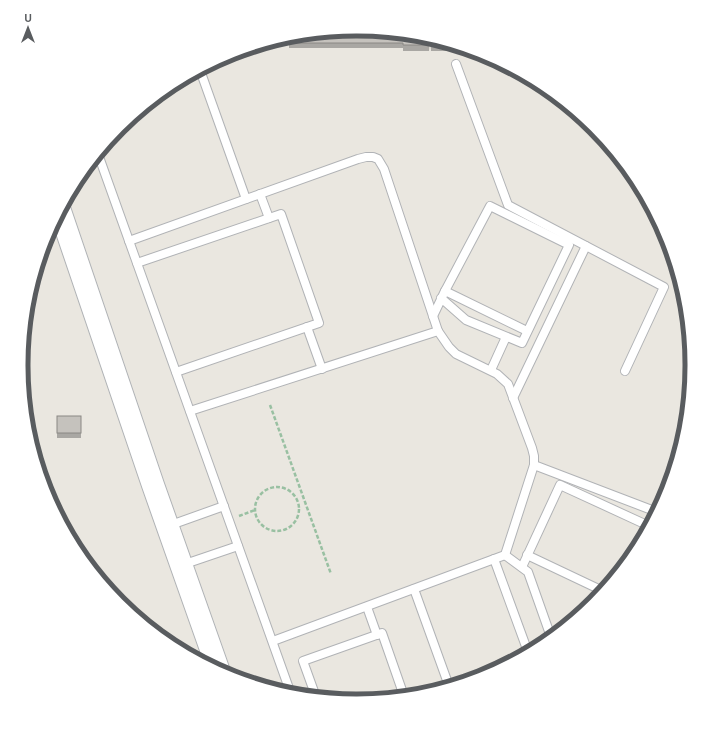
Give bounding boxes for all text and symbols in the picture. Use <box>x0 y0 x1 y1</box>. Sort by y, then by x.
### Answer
north arrow <box>8 8 48 48</box>
text: U <box>24 12 32 24</box>

